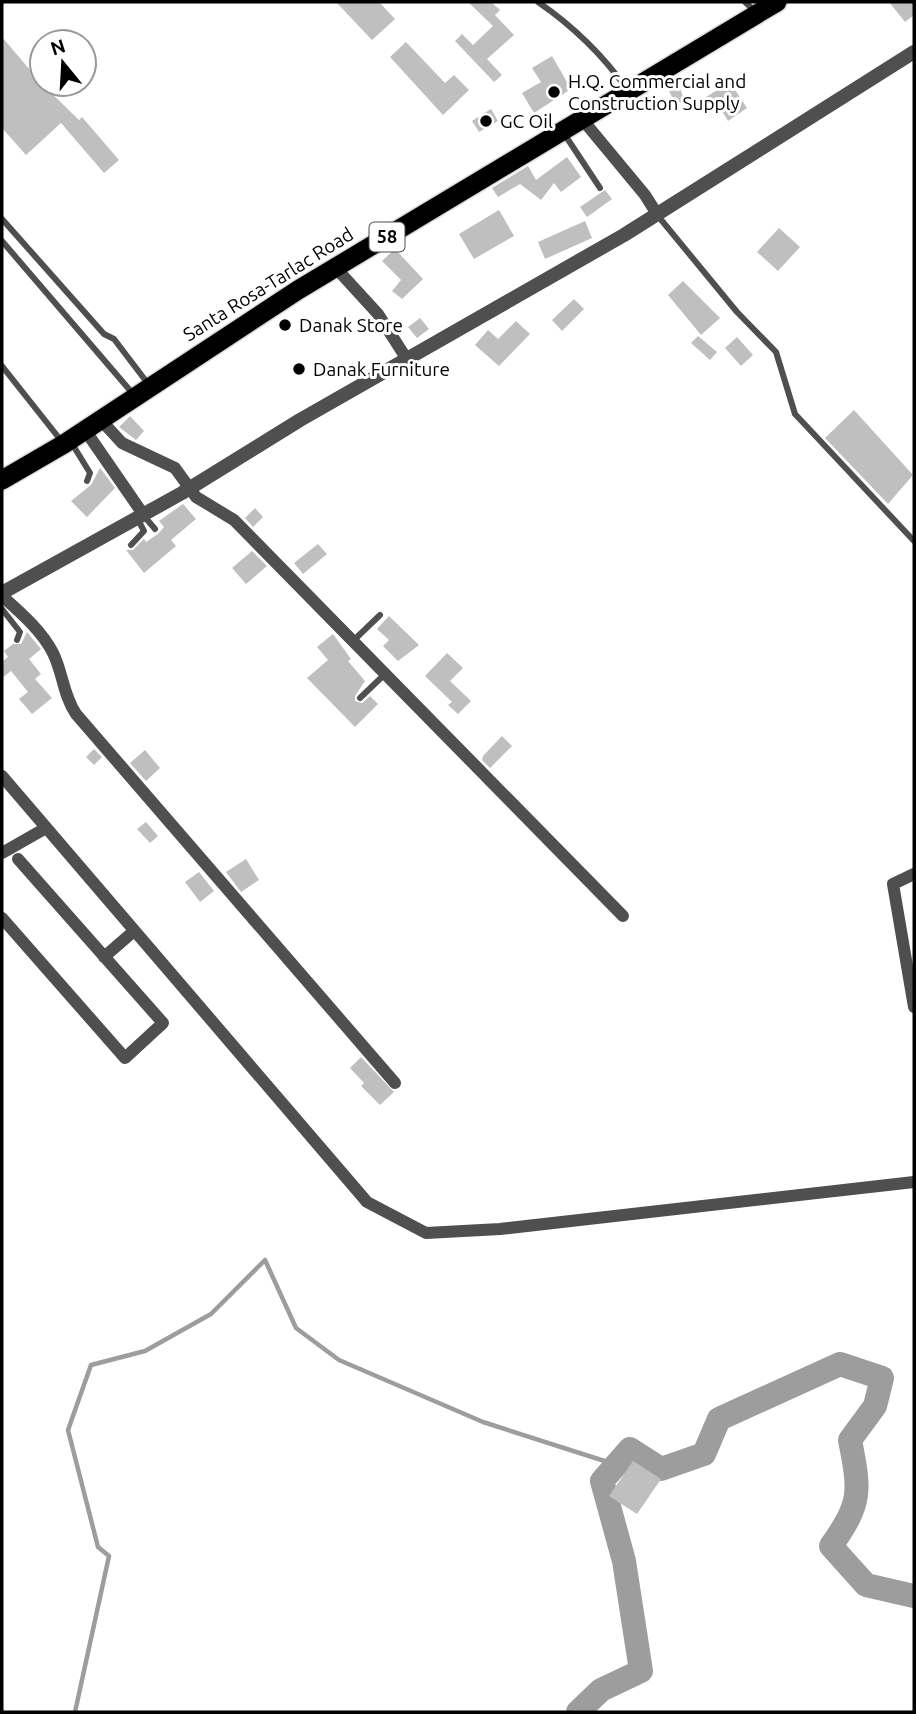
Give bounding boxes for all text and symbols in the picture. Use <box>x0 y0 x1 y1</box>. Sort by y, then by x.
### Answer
north arrow <box>28 28 98 98</box>
text: N <box>48 34 68 59</box>
place label: H.Q. Commercial and Construction Supply <box>568 70 746 114</box>
marker: H.Q. Commercial and Construction Supply <box>546 84 562 100</box>
place label: GC Oil <box>500 110 553 132</box>
marker: GC Oil <box>478 113 494 129</box>
road number: 58 <box>370 222 404 251</box>
street label: Santa Rosa-Tarlac Road <box>179 223 357 345</box>
place label: Danak Store <box>299 314 403 336</box>
marker: Danak Store <box>277 317 293 333</box>
place label: Danak Furniture <box>313 358 450 380</box>
marker: Danak Furniture <box>291 361 307 377</box>

